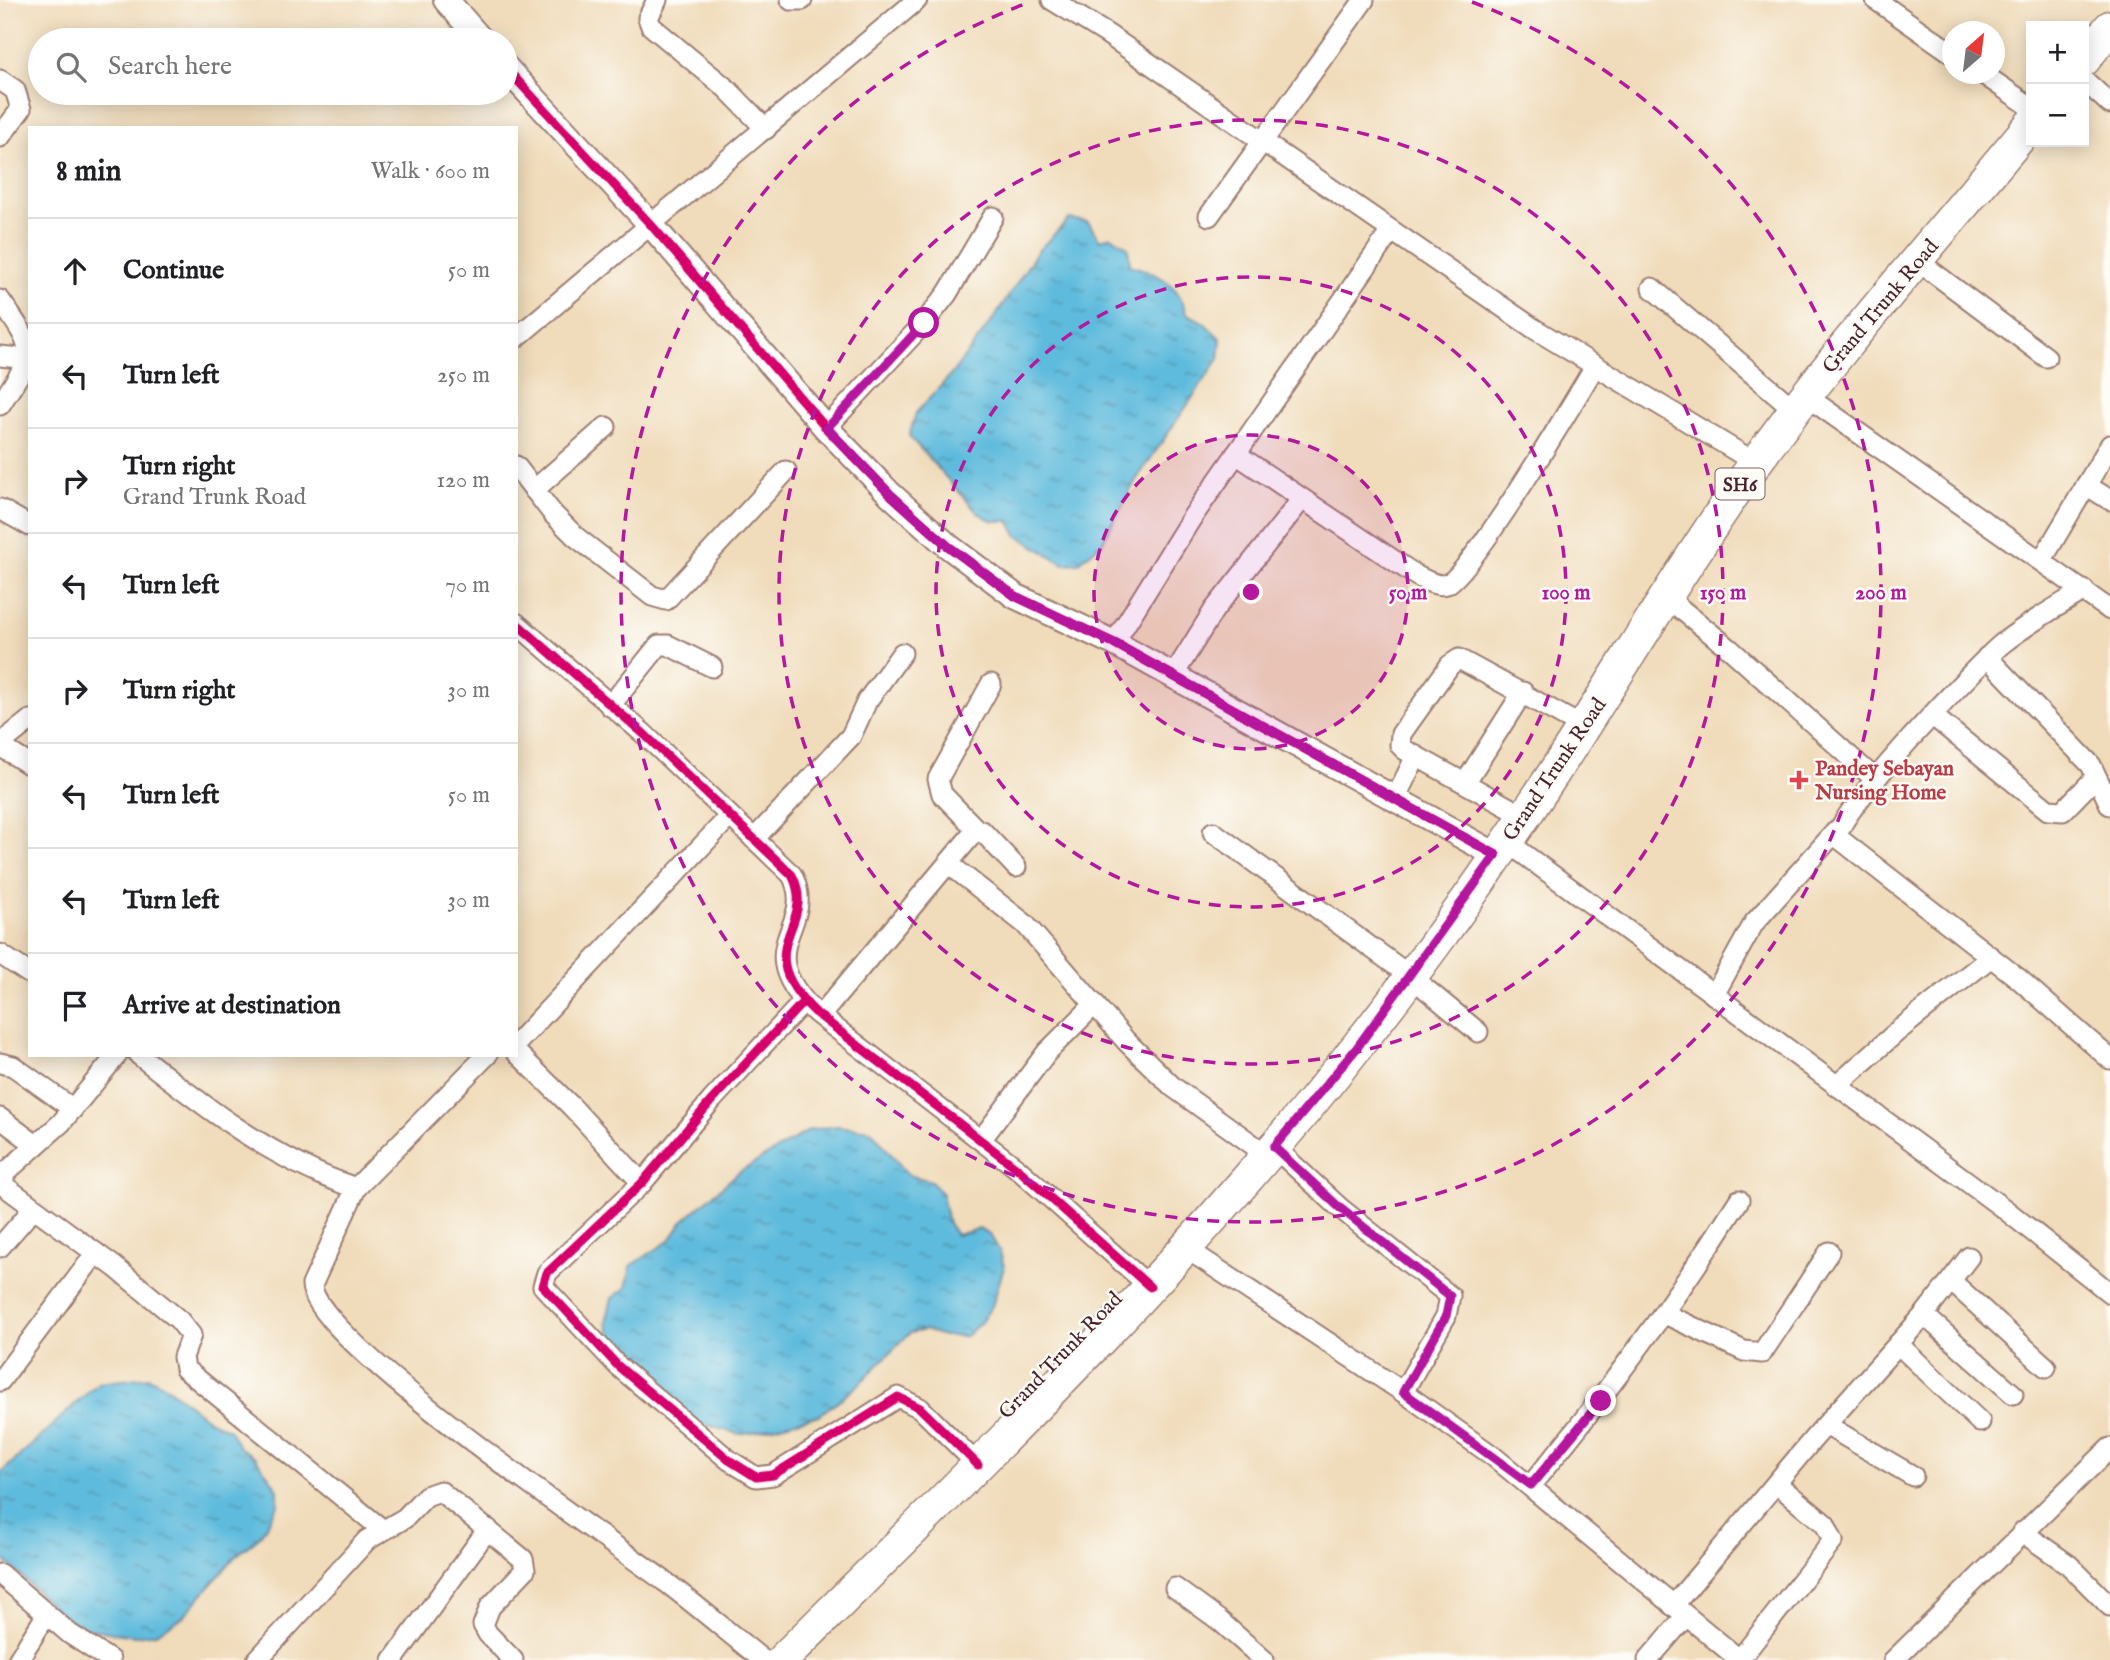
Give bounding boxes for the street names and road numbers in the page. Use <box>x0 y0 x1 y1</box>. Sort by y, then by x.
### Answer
street label: Grand Trunk Road <box>1817 234 1946 380</box>
road number: SH6 <box>1716 468 1764 499</box>
street label: Grand Trunk Road <box>1497 692 1614 847</box>
street label: Grand Trunk Road <box>993 1286 1129 1426</box>

